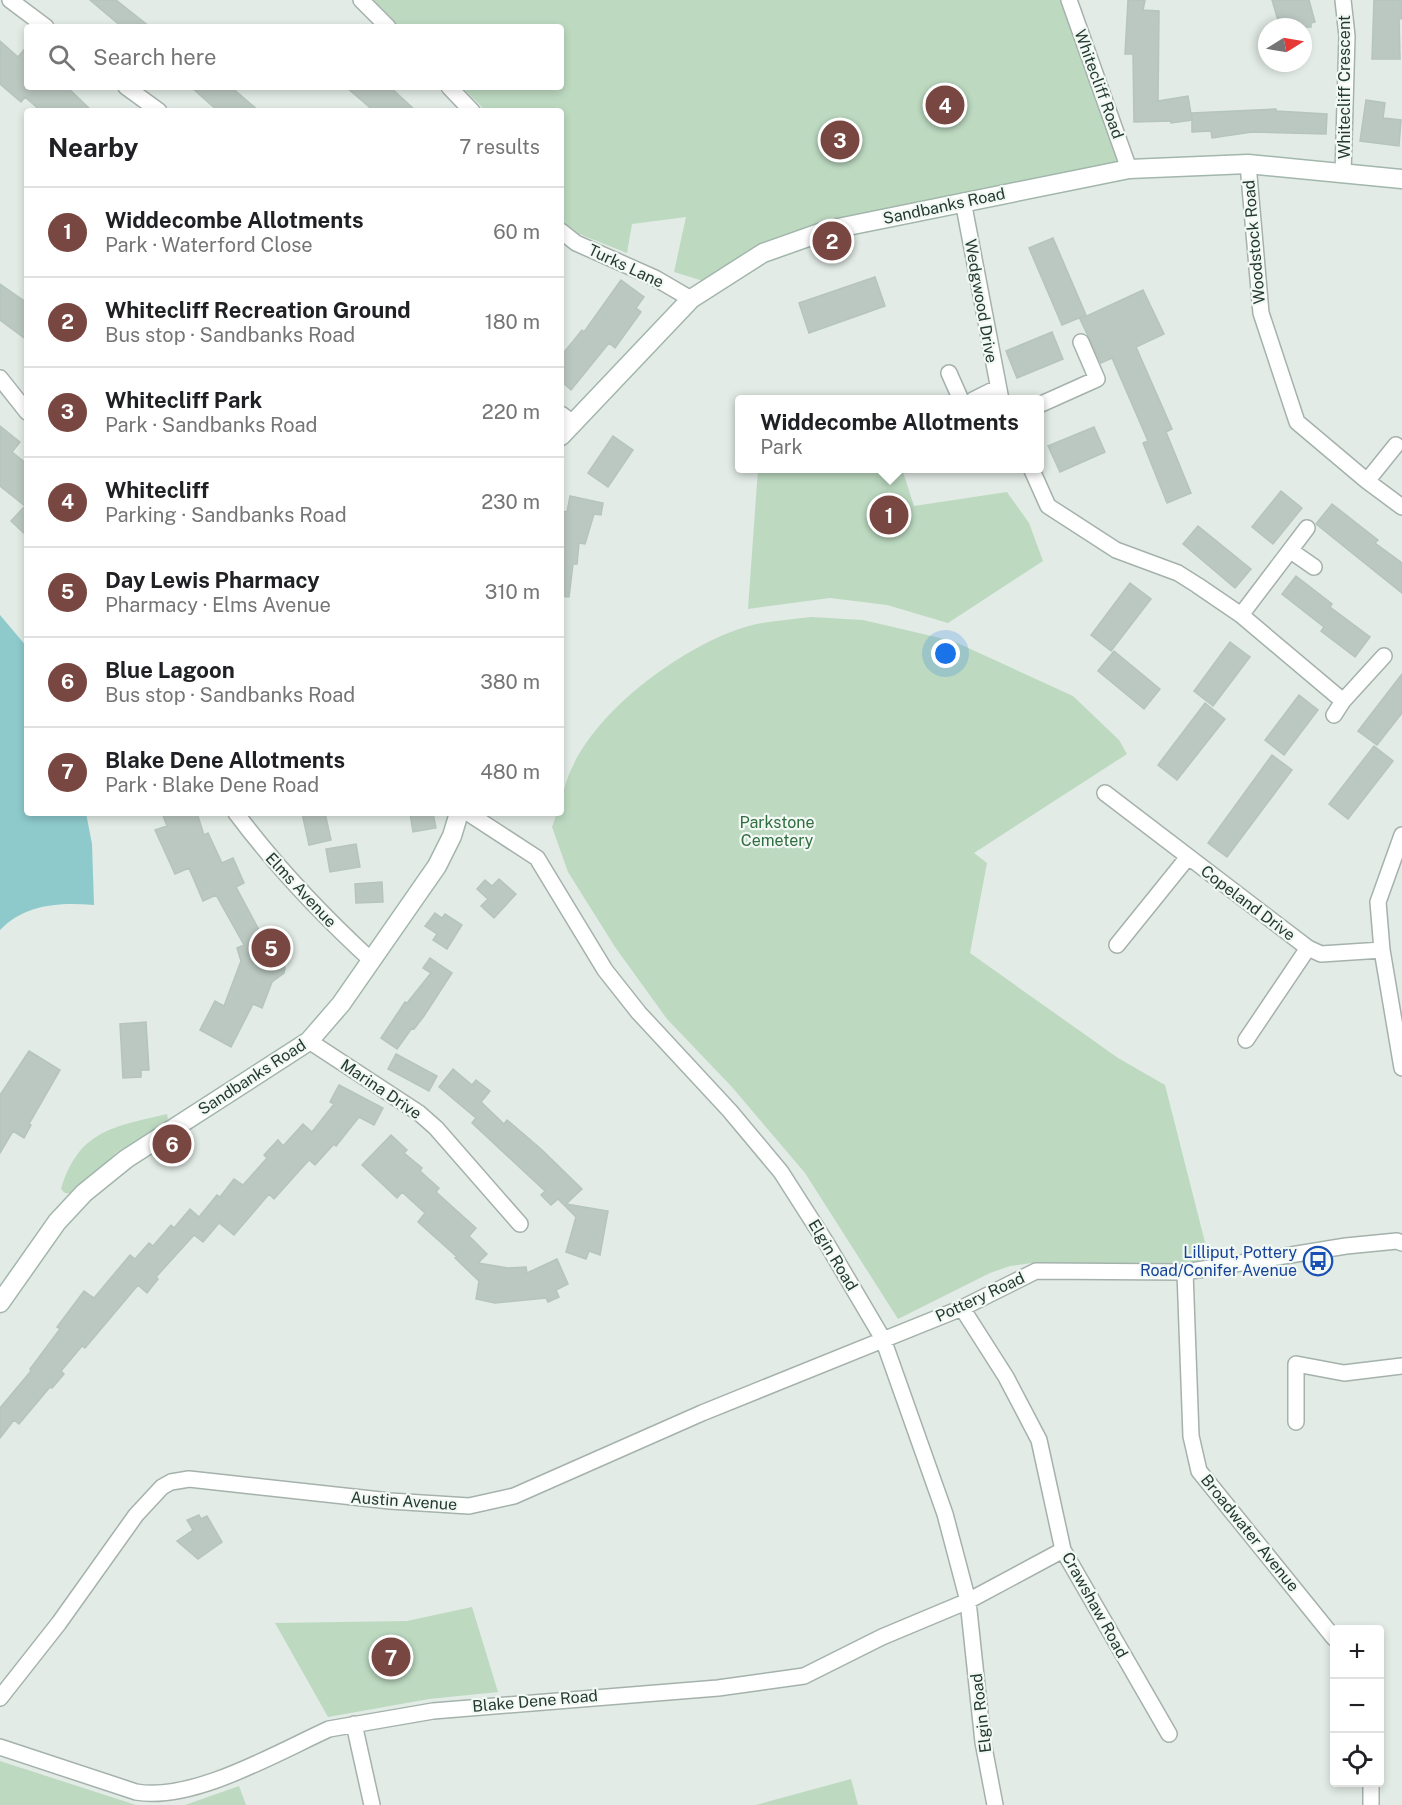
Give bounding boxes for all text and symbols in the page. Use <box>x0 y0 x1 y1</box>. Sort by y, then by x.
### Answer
street label: Whitecliff Crescent <box>1335 15 1354 159</box>
north arrow <box>1258 18 1312 72</box>
search box <box>24 24 564 90</box>
street label: Whitecliff Road <box>1070 27 1128 141</box>
icon: search <box>45 41 78 74</box>
text: Search here <box>93 44 217 70</box>
pin: 4 <box>926 82 964 128</box>
pin: 3 <box>820 118 860 162</box>
text: Nearby <box>48 132 138 163</box>
text: 7 results <box>459 135 540 159</box>
street label: Woodstock Road <box>1239 179 1269 305</box>
street label: Sandbanks Road <box>881 184 1007 228</box>
text: Widdecombe Allotments <box>105 207 364 233</box>
pin: 2 <box>812 218 852 264</box>
text: 1 <box>63 220 72 244</box>
text: 60 m <box>493 220 540 244</box>
text: Park · Waterford Close <box>105 233 313 257</box>
street label: Wedgwood Drive <box>961 238 1001 364</box>
street label: Turks Lane <box>585 240 667 292</box>
text: Whitecliff Recreation Ground <box>105 297 411 323</box>
text: 2 <box>61 310 74 334</box>
text: 180 m <box>485 310 540 334</box>
text: Bus stop · Sandbanks Road <box>105 323 355 347</box>
text: Whitecliff Park <box>105 387 262 413</box>
popup <box>735 395 1044 473</box>
text: 3 <box>61 400 74 424</box>
text: 220 m <box>482 400 540 424</box>
text: Widdecombe Allotments <box>760 409 1019 435</box>
text: Park · Sandbanks Road <box>105 413 318 437</box>
text: Park <box>760 435 803 459</box>
text: Whitecliff <box>105 477 209 503</box>
text: 4 <box>61 490 74 514</box>
text: 230 m <box>481 490 540 514</box>
pin: 1 <box>870 492 908 538</box>
text: Parking · Sandbanks Road <box>105 503 347 527</box>
text: Day Lewis Pharmacy <box>105 567 320 593</box>
text: 5 <box>61 580 74 604</box>
text: 310 m <box>485 580 540 604</box>
text: Pharmacy · Elms Avenue <box>105 593 331 617</box>
your location <box>931 639 960 668</box>
text: Blue Lagoon <box>105 657 235 683</box>
text: 6 <box>61 670 74 694</box>
text: 380 m <box>480 670 540 694</box>
text: Bus stop · Sandbanks Road <box>105 683 355 707</box>
text: Blake Dene Allotments <box>105 747 345 773</box>
text: 7 <box>61 760 74 784</box>
text: 480 m <box>480 760 540 784</box>
text: Park · Blake Dene Road <box>105 773 319 797</box>
park label: Parkstone Cemetery <box>739 813 815 850</box>
street label: Elms Avenue <box>262 849 340 931</box>
street label: Copeland Drive <box>1197 861 1299 945</box>
pin: 5 <box>252 926 290 970</box>
street label: Sandbanks Road <box>195 1035 309 1119</box>
street label: Marina Drive <box>337 1055 425 1123</box>
pin: 6 <box>152 1122 192 1166</box>
street label: Elgin Road <box>804 1216 862 1294</box>
place label: Lilliput, Pottery Road/Conifer Avenue <box>1140 1243 1297 1280</box>
bus stop icon: Lilliput, Pottery Road/Conifer Avenue <box>1302 1245 1334 1277</box>
street label: Pottery Road <box>932 1268 1028 1326</box>
street label: Broadwater Avenue <box>1197 1471 1303 1595</box>
street label: Austin Avenue <box>350 1488 458 1514</box>
street label: Crawshaw Road <box>1058 1549 1132 1661</box>
map controls <box>1330 1625 1384 1787</box>
button: + <box>1330 1625 1384 1679</box>
pin: 7 <box>372 1634 410 1680</box>
street label: Elgin Road <box>967 1672 995 1754</box>
button: − <box>1330 1679 1384 1733</box>
street label: Blake Dene Road <box>471 1686 599 1716</box>
button: locate <box>1330 1733 1384 1787</box>

